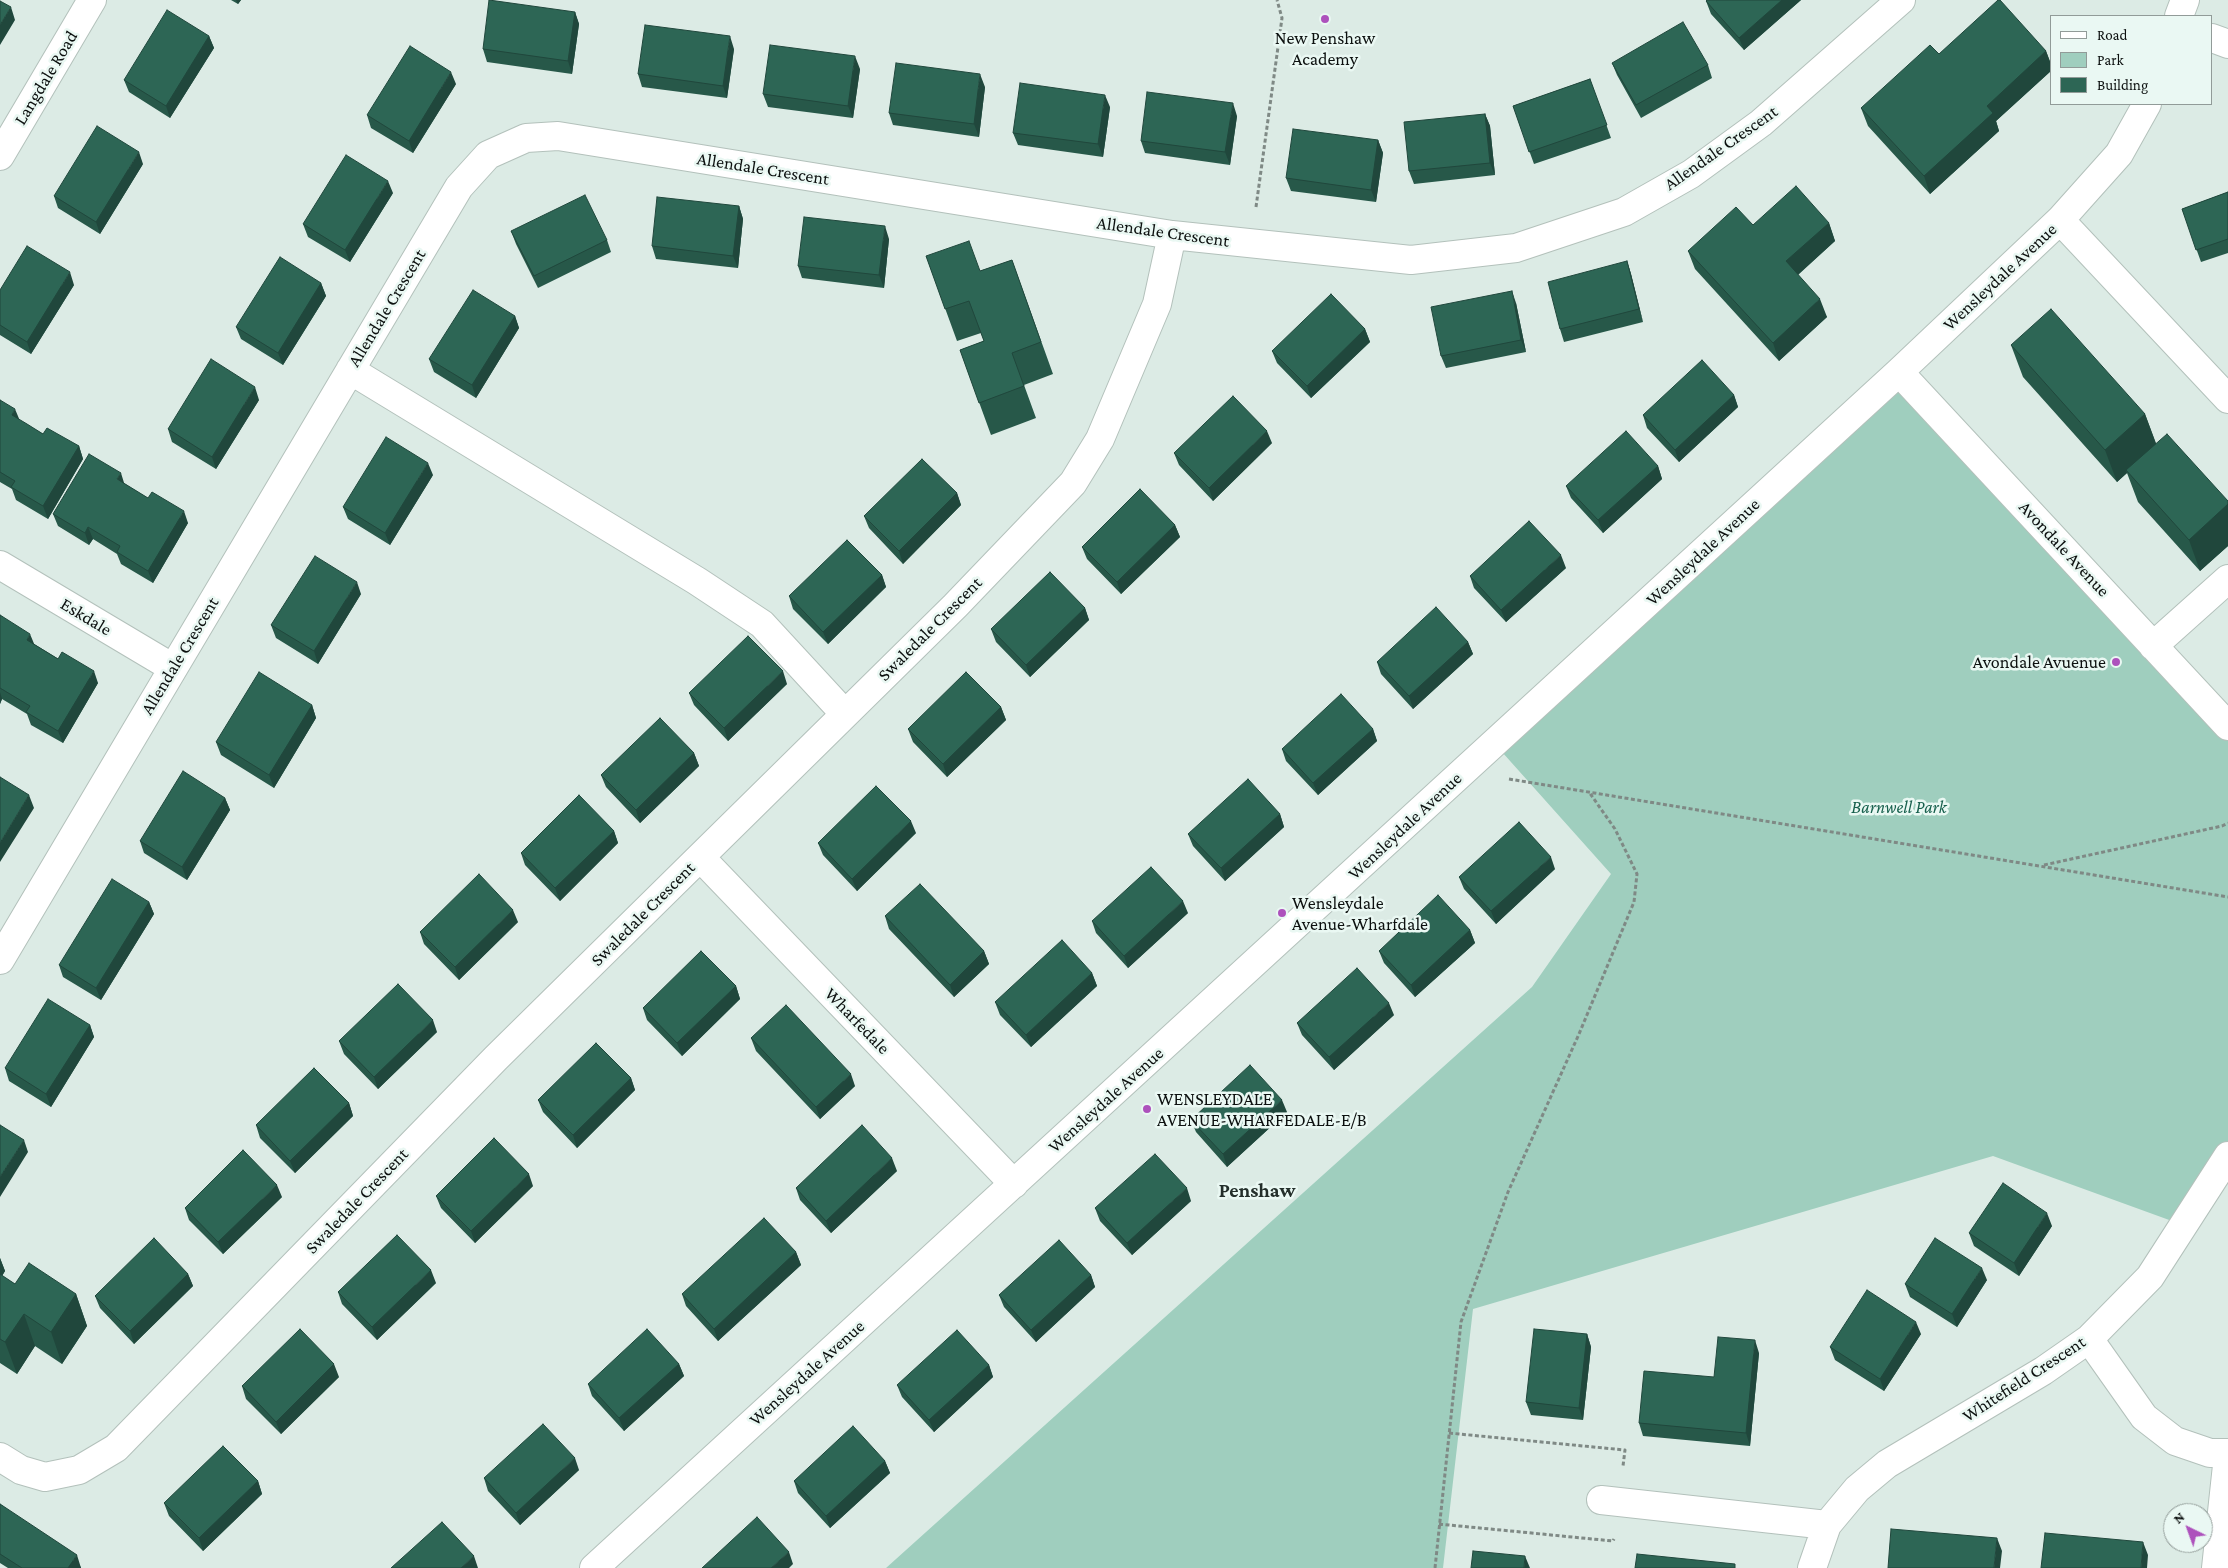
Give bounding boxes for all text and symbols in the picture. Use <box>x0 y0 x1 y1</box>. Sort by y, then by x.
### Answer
marker: New Penshaw Academy <box>1319 13 1331 25</box>
legend <box>2050 15 2213 105</box>
street label: Langdale Road <box>9 27 83 129</box>
place label: New Penshaw Academy <box>1275 27 1375 70</box>
text: Road <box>2097 27 2127 43</box>
text: Park <box>2097 52 2124 68</box>
text: Building <box>2097 77 2148 93</box>
street label: Allendale Crescent <box>1660 101 1782 195</box>
street label: Allendale Crescent <box>695 148 831 190</box>
street label: Allendale Crescent <box>1095 212 1231 252</box>
street label: Wensleydale Avenue <box>1939 219 2061 335</box>
street label: Allendale Crescent <box>343 245 431 371</box>
street label: Wensleydale Avenue <box>1642 494 1764 610</box>
street label: Avondale Avenue <box>2014 497 2114 601</box>
street label: Swaledale Crescent <box>873 572 987 686</box>
street label: Eskdale <box>57 593 115 641</box>
street label: Allendale Crescent <box>136 593 224 719</box>
place label: Avondale Avuenue <box>1973 651 2106 673</box>
marker: Avondale Avuenue <box>2110 656 2122 668</box>
street label: Wensleydale Avenue <box>1344 768 1466 884</box>
park label: Barnwell Park <box>1851 796 1947 818</box>
street label: Swaledale Crescent <box>586 857 700 971</box>
place label: Wensleydale Avenue-Wharfdale <box>1292 892 1428 934</box>
marker: Wensleydale Avenue-Wharfdale <box>1276 907 1288 919</box>
street label: Wharfedale <box>820 983 894 1059</box>
street label: Wensleydale Avenue <box>1044 1042 1168 1158</box>
place label: WENSLEYDALE AVENUE-WHARFEDALE-E/B <box>1157 1088 1367 1130</box>
marker: WENSLEYDALE AVENUE-WHARFEDALE-E/B <box>1141 1103 1153 1115</box>
street label: Swaledale Crescent <box>301 1144 413 1258</box>
district label: Penshaw <box>1219 1179 1295 1203</box>
street label: Wensleydale Avenue <box>745 1315 869 1431</box>
street label: Whitefield Crescent <box>1958 1331 2090 1427</box>
north arrow <box>2163 1503 2213 1553</box>
text: N <box>2170 1508 2188 1527</box>

